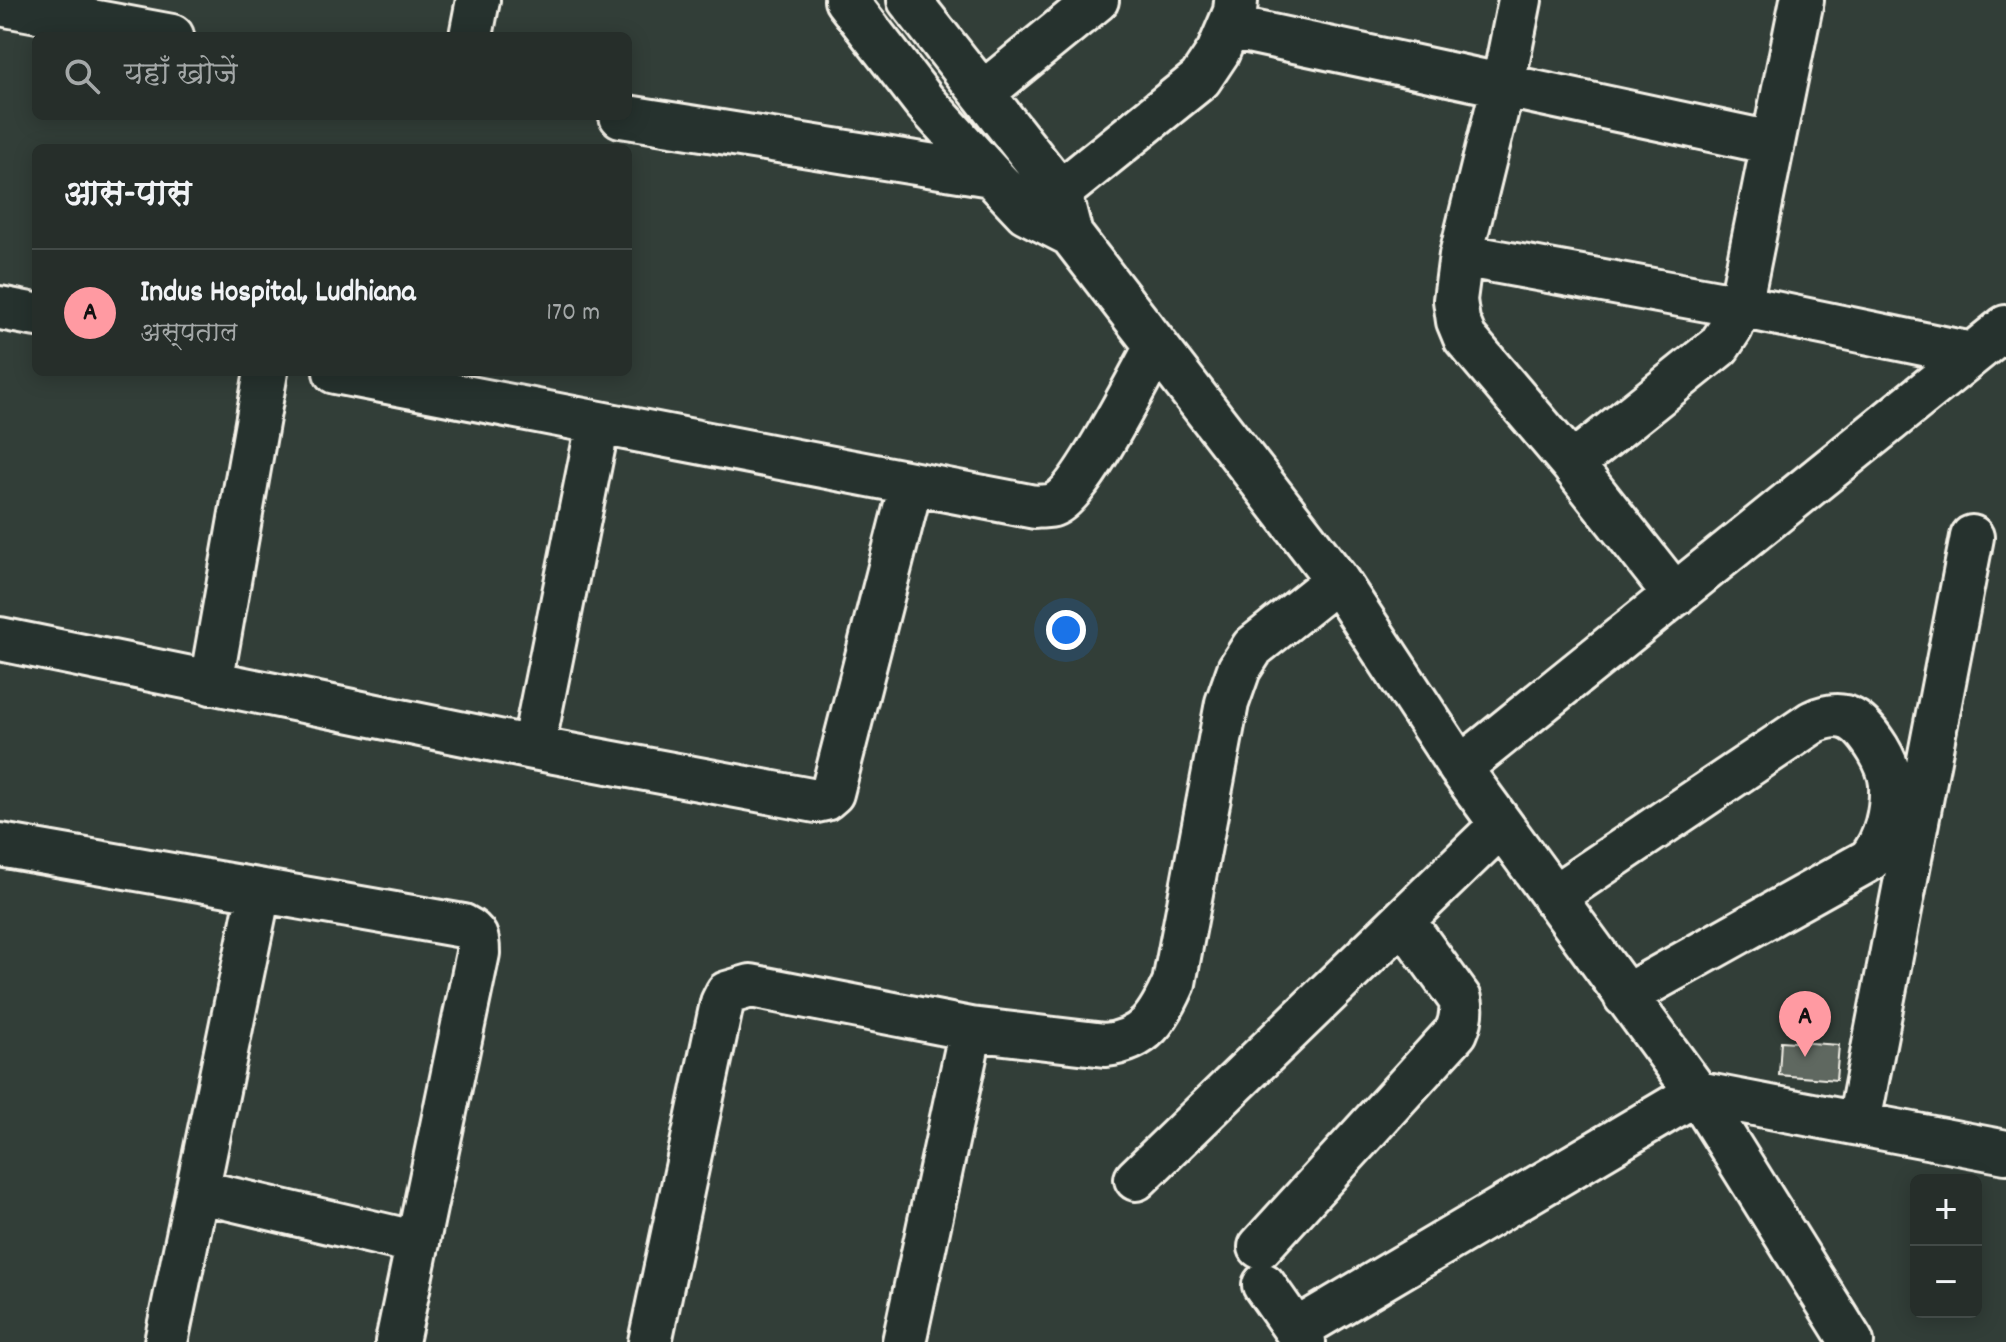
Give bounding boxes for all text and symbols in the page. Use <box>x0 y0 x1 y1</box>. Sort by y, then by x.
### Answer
search box <box>32 32 632 120</box>
icon: search <box>60 54 104 98</box>
text: यहाँ खोजें <box>124 55 238 98</box>
text: आस-पास <box>64 172 191 221</box>
text: Indus Hospital, Ludhiana <box>140 273 416 316</box>
text: A <box>83 295 97 332</box>
text: 170 m <box>546 295 600 332</box>
text: अस्पताल <box>140 316 238 353</box>
your location <box>1046 610 1086 650</box>
pin: A <box>1779 991 1831 1057</box>
map controls <box>1910 1174 1982 1318</box>
button: + <box>1910 1174 1982 1246</box>
button: − <box>1910 1246 1982 1318</box>

